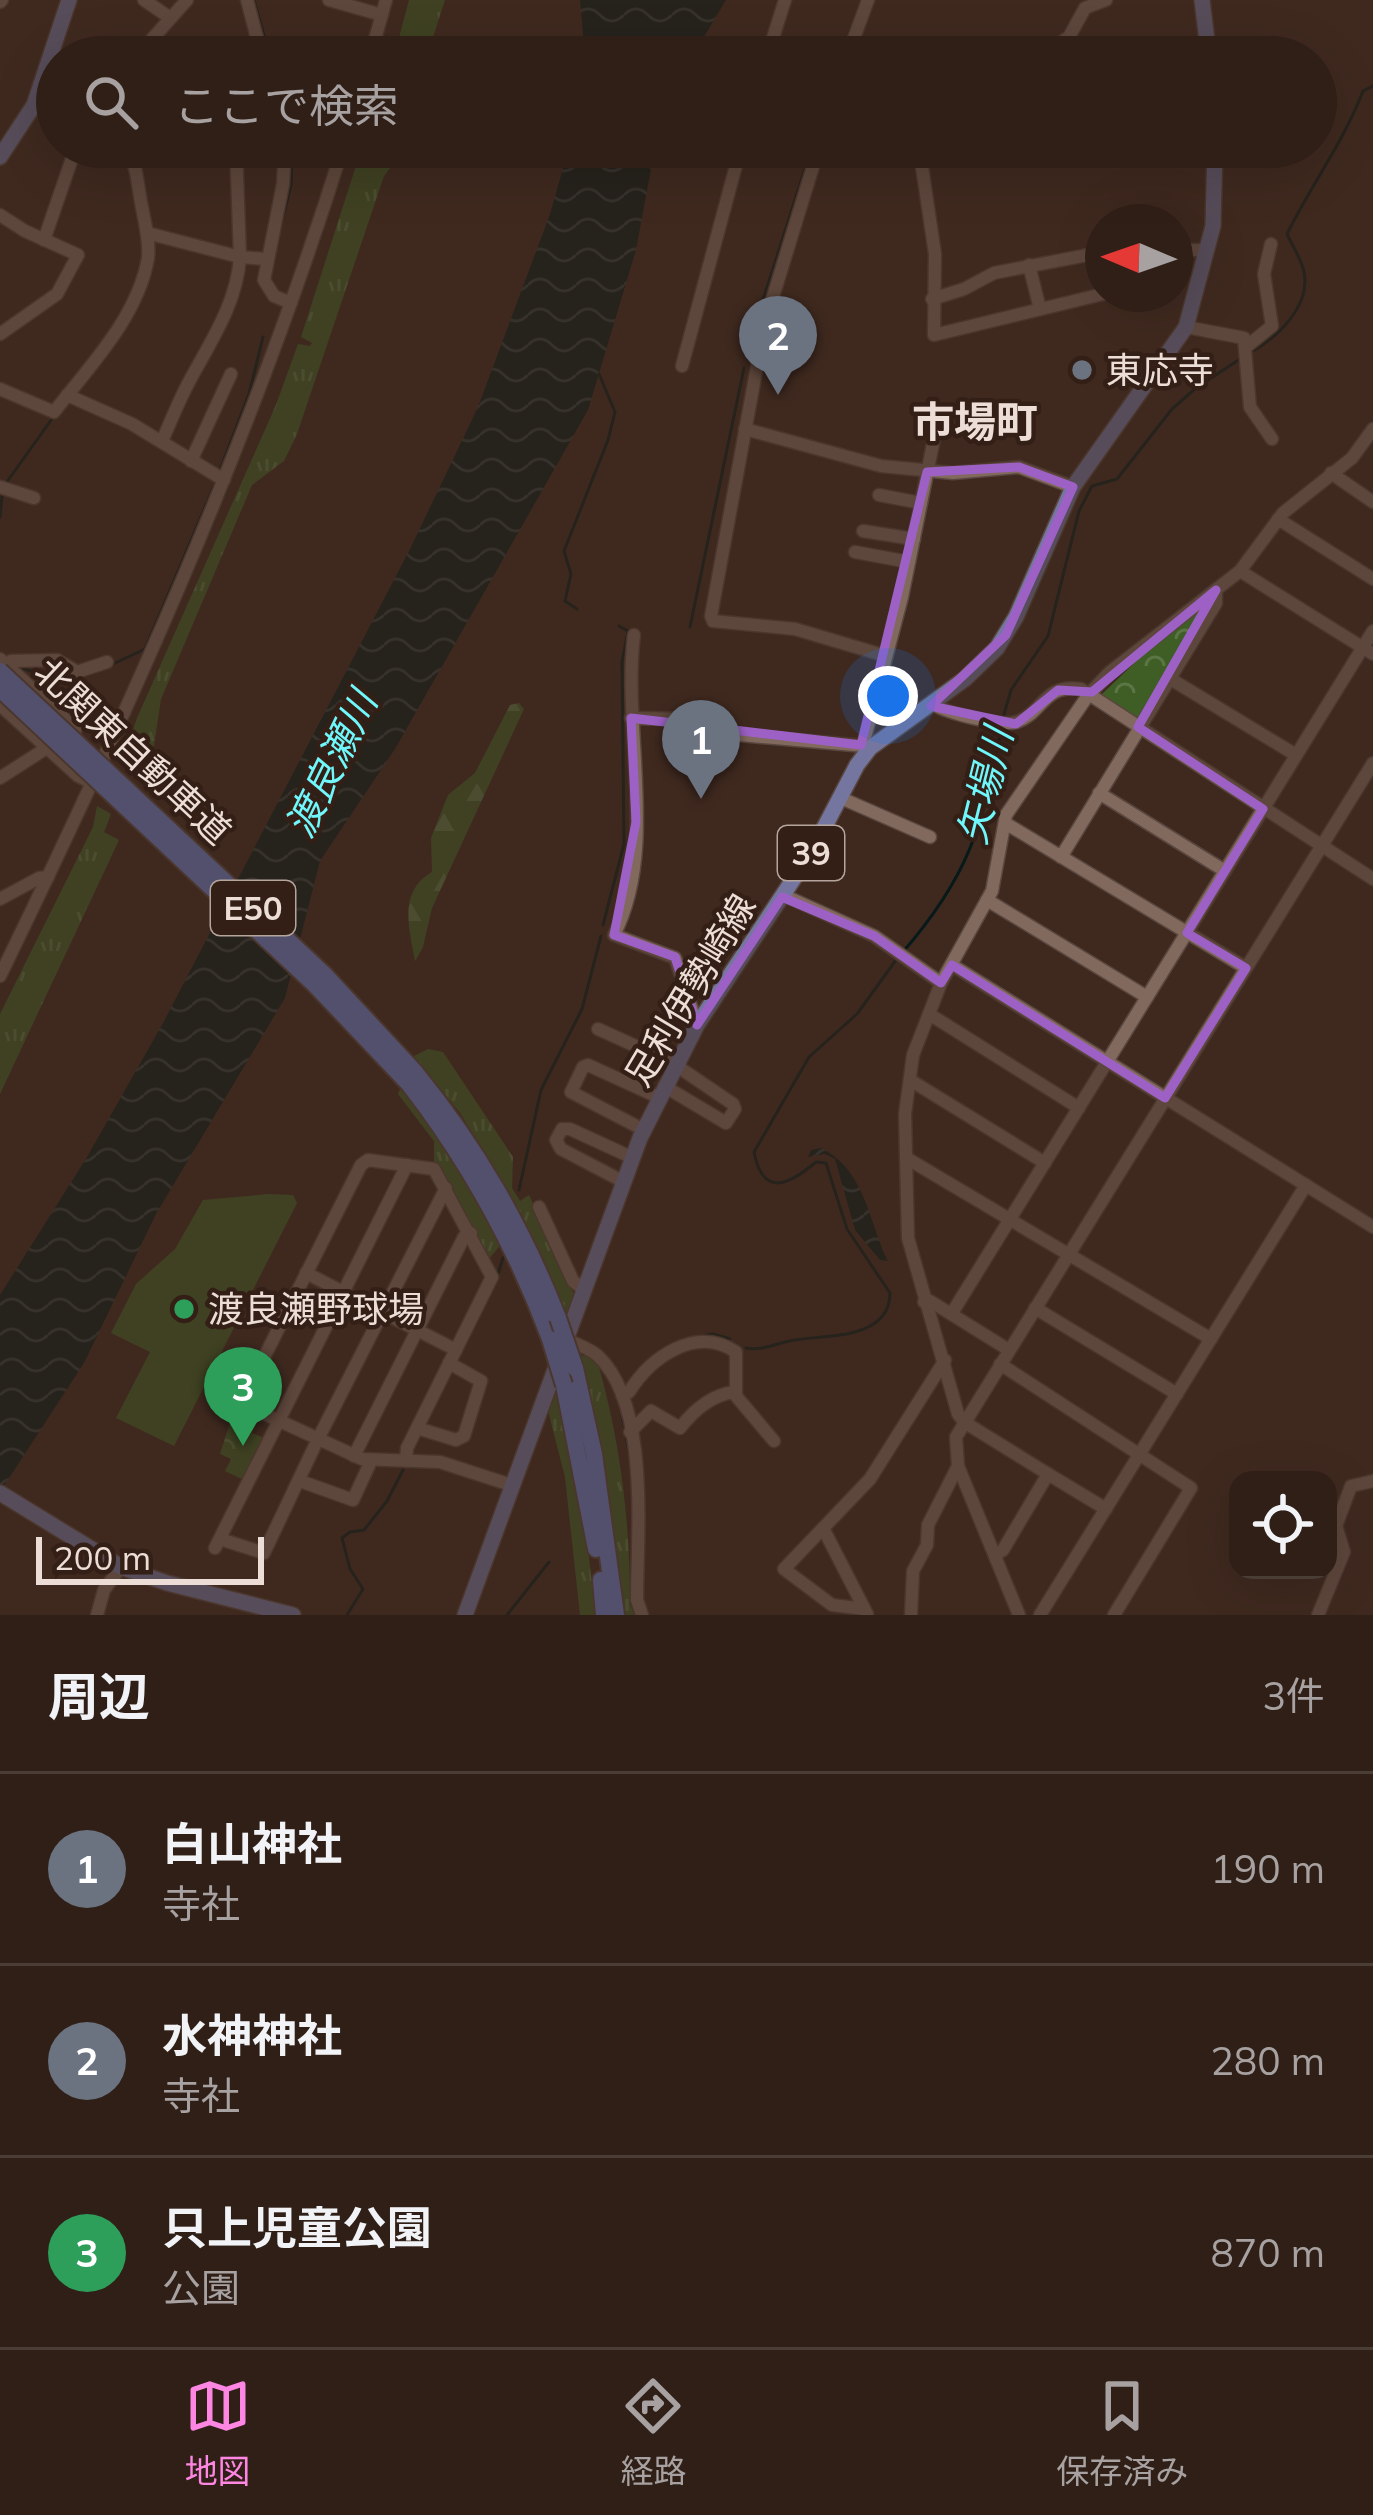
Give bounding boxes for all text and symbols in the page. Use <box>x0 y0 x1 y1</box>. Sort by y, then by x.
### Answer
search box <box>36 36 1337 168</box>
icon: search <box>78 69 144 135</box>
text: ここで検索 <box>174 77 399 133</box>
north arrow <box>1085 204 1193 312</box>
pin: 2 <box>739 296 817 395</box>
place label: 東応寺 <box>1106 347 1214 392</box>
marker: 東応寺 <box>1069 357 1095 383</box>
district label: 市場町 <box>912 395 1038 448</box>
street label: 北関東自動車道 <box>26 648 241 853</box>
your location <box>858 666 918 726</box>
water label: 渡良瀬川 <box>274 679 389 845</box>
pin: 1 <box>662 700 740 799</box>
water label: 矢場川 <box>947 719 1023 849</box>
road number: 39 <box>778 826 844 880</box>
road number: E50 <box>211 881 295 935</box>
street label: 足利伊勢崎線 <box>615 886 764 1094</box>
place label: 渡良瀬野球場 <box>208 1286 424 1331</box>
marker: 渡良瀬野球場 <box>171 1296 197 1322</box>
pin: 3 <box>204 1347 282 1446</box>
map controls <box>1229 1471 1337 1579</box>
button: locate <box>1229 1471 1337 1579</box>
scale bar <box>36 1531 264 1584</box>
text: 200 m <box>54 1537 151 1578</box>
text: 周辺 <box>48 1664 150 1728</box>
text: 3件 <box>1263 1671 1325 1720</box>
text: 白山神社 <box>162 1815 342 1871</box>
text: 1 <box>75 1844 99 1893</box>
text: 190 m <box>1210 1844 1325 1893</box>
text: 寺社 <box>162 1879 240 1928</box>
text: 水神神社 <box>162 2007 342 2063</box>
text: 2 <box>75 2036 99 2085</box>
text: 280 m <box>1210 2036 1325 2085</box>
text: 寺社 <box>162 2071 240 2120</box>
text: 只上児童公園 <box>162 2199 432 2255</box>
text: 3 <box>75 2228 99 2277</box>
text: 870 m <box>1210 2228 1325 2277</box>
text: 公園 <box>162 2263 240 2312</box>
tab: 地図 <box>185 2373 251 2493</box>
tab: 経路 <box>620 2373 686 2493</box>
tab: 保存済み <box>1056 2373 1188 2493</box>

